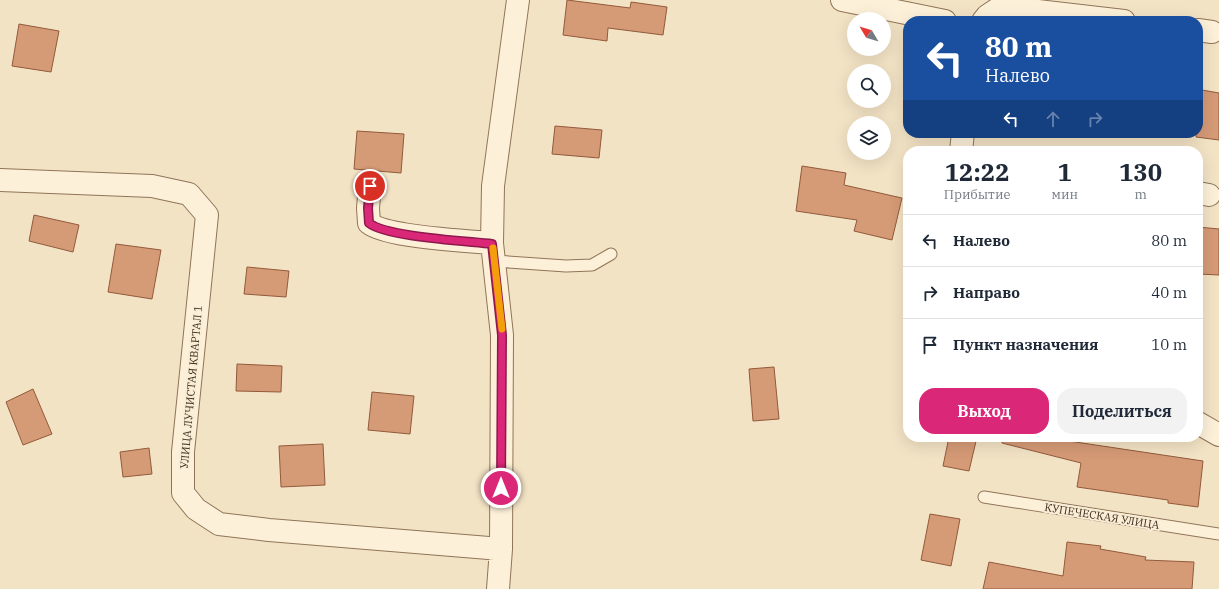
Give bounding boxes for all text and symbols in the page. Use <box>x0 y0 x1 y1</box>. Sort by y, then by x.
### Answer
north arrow <box>847 12 891 56</box>
map controls <box>847 12 891 160</box>
text: 80 m <box>985 28 1052 65</box>
icon: left <box>919 32 971 84</box>
button: search <box>847 64 891 108</box>
text: Налево <box>985 64 1050 87</box>
icon: left <box>1000 108 1022 130</box>
icon: ahead <box>1042 108 1064 130</box>
icon: right <box>1084 108 1106 130</box>
button: layers <box>847 116 891 160</box>
text: 12:22 <box>945 156 1010 188</box>
text: 1 <box>1058 156 1072 188</box>
text: 130 <box>1119 156 1162 188</box>
pin <box>353 169 387 203</box>
icon: arrive <box>359 175 381 197</box>
text: Прибытие <box>944 186 1010 203</box>
text: мин <box>1051 186 1078 203</box>
text: m <box>1134 186 1147 203</box>
icon: left <box>919 230 941 252</box>
text: Налево <box>953 231 1010 250</box>
text: 80 m <box>1151 231 1187 250</box>
icon: right <box>919 282 941 304</box>
text: Направо <box>953 283 1020 302</box>
text: 40 m <box>1151 283 1187 302</box>
street label: УЛИЦА ЛУЧИСТАЯ КВАРТАЛ 1 <box>177 305 205 469</box>
icon: arrive <box>919 334 941 356</box>
text: Пункт назначения <box>953 335 1099 354</box>
text: 10 m <box>1151 335 1187 354</box>
button: Выход <box>919 388 1049 434</box>
button: Поделиться <box>1057 388 1187 434</box>
position arrow <box>480 467 522 509</box>
street label: КУПЕЧЕСКАЯ УЛИЦА <box>1044 500 1161 532</box>

